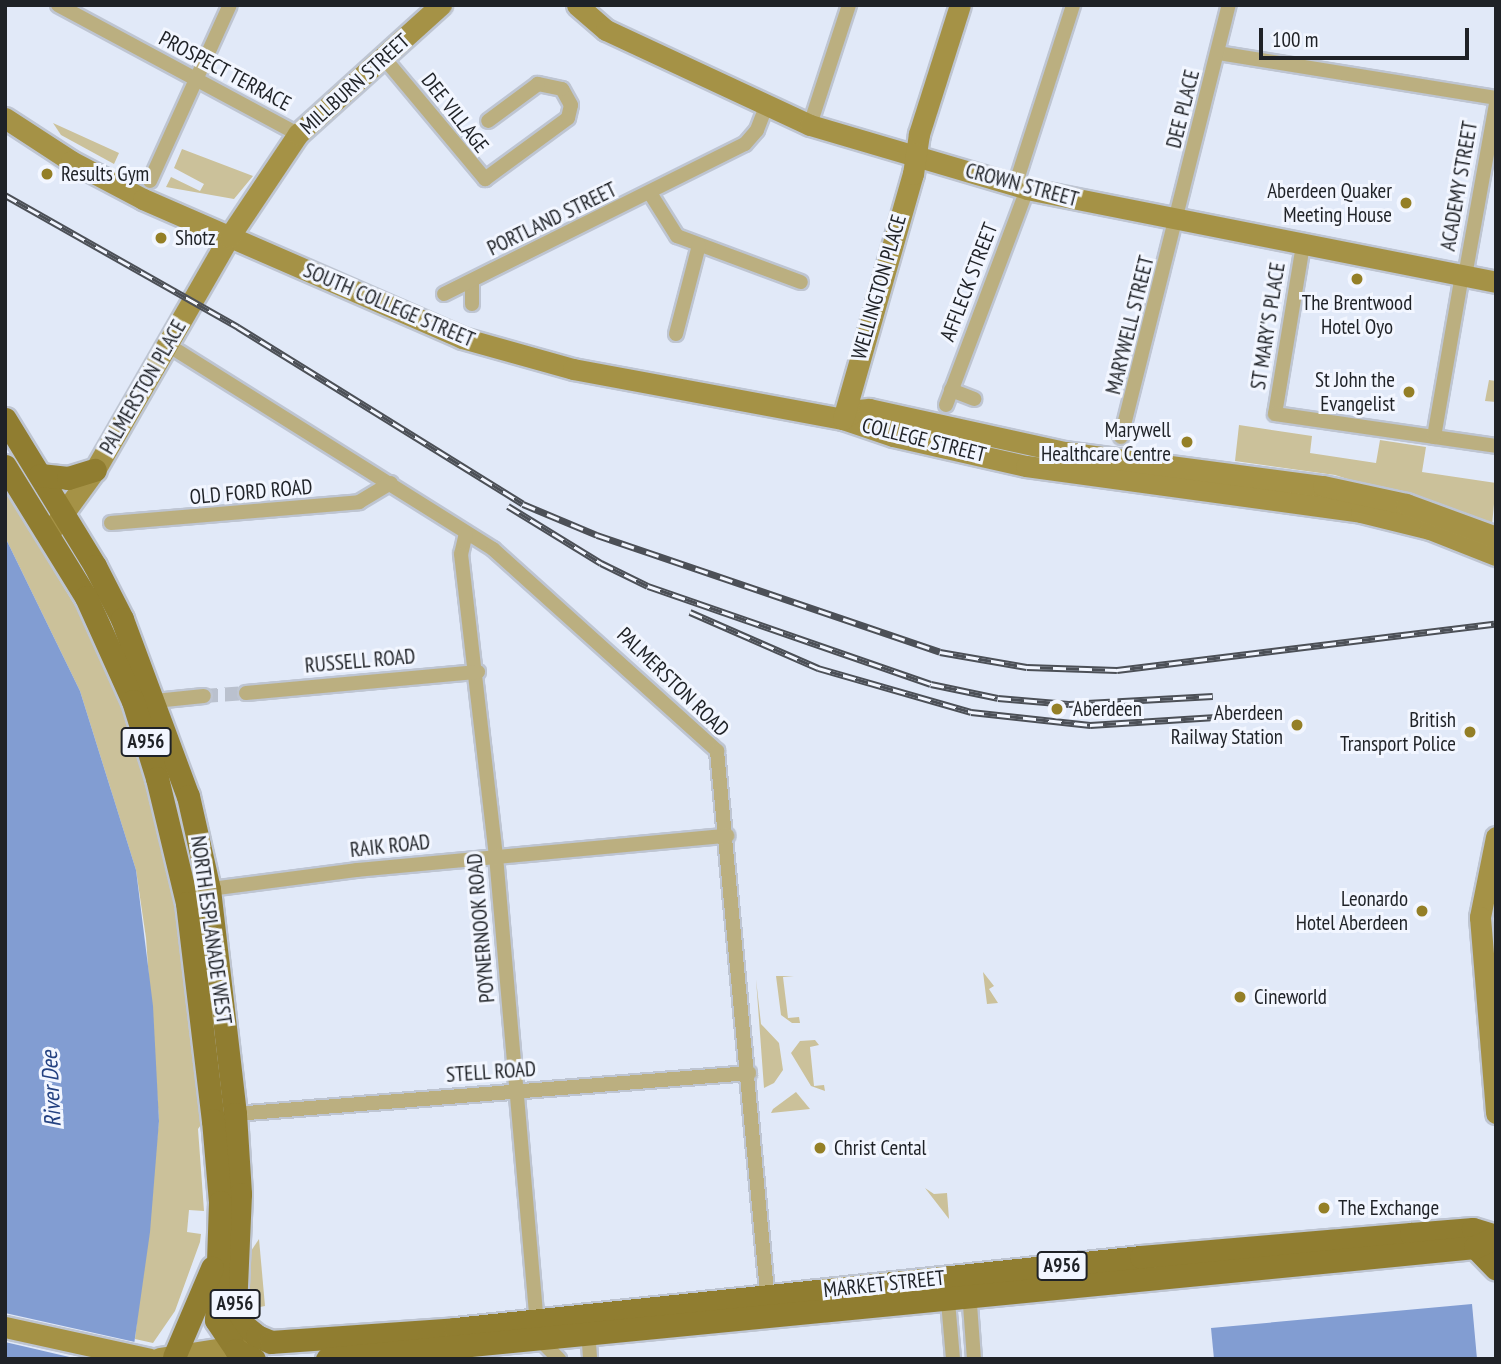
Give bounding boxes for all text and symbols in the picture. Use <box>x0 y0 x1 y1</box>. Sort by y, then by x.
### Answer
scale bar <box>1263 14 1473 58</box>
street label: PROSPECT TERRACE <box>154 25 296 117</box>
text: 100 m <box>1272 26 1318 53</box>
street label: MILLBURN STREET <box>295 28 415 140</box>
street label: DEE PLACE <box>1161 67 1205 151</box>
street label: DEE VILLAGE <box>416 68 494 158</box>
street label: ACADEMY STREET <box>1435 119 1483 253</box>
street label: CROWN STREET <box>963 158 1081 212</box>
place label: Results Gym <box>61 161 149 187</box>
marker: Results Gym <box>39 166 55 182</box>
street label: PORTLAND STREET <box>483 177 621 261</box>
place label: Aberdeen Quaker Meeting House <box>1267 178 1392 228</box>
marker: Aberdeen Quaker Meeting House <box>1398 195 1414 211</box>
street label: WELLINGTON PLACE <box>846 212 912 362</box>
street label: AFFLECK STREET <box>935 219 1003 345</box>
place label: Shotz <box>175 225 216 251</box>
marker: Shotz <box>153 230 169 246</box>
street label: MARYWELL STREET <box>1101 253 1159 397</box>
street label: SOUTH COLLEGE STREET <box>300 258 478 352</box>
street label: ST MARY'S PLACE <box>1245 260 1291 392</box>
marker: The Brentwood Hotel Oyo <box>1349 271 1365 287</box>
place label: The Brentwood Hotel Oyo <box>1302 290 1412 340</box>
street label: PALMERSTON PLACE <box>94 315 192 459</box>
place label: St John the Evangelist <box>1315 367 1395 417</box>
marker: St John the Evangelist <box>1401 384 1417 400</box>
street label: COLLEGE STREET <box>859 412 989 468</box>
place label: Marywell Healthcare Centre <box>1041 417 1171 467</box>
marker: Marywell Healthcare Centre <box>1177 432 1197 452</box>
street label: OLD FORD ROAD <box>189 474 313 510</box>
street label: PALMERSTON ROAD <box>612 622 734 742</box>
street label: RUSSELL ROAD <box>303 644 417 678</box>
place label: Aberdeen <box>1073 696 1142 722</box>
marker: Aberdeen <box>1047 699 1067 719</box>
place label: Aberdeen Railway Station <box>1170 700 1283 750</box>
place label: British Transport Police <box>1340 707 1456 757</box>
marker: Aberdeen Railway Station <box>1289 717 1305 733</box>
marker: British Transport Police <box>1462 724 1478 740</box>
road number: A956 <box>120 726 172 758</box>
street label: RAIK ROAD <box>349 829 431 863</box>
street label: NORTH ESPLANADE WEST <box>185 834 237 1026</box>
street label: POYNERNOOK ROAD <box>462 852 500 1004</box>
place label: Leonardo Hotel Aberdeen <box>1295 886 1408 936</box>
marker: Leonardo Hotel Aberdeen <box>1414 903 1430 919</box>
place label: Cineworld <box>1254 984 1327 1010</box>
marker: Cineworld <box>1232 989 1248 1005</box>
water label: River Dee <box>35 1050 67 1128</box>
street label: STELL ROAD <box>445 1056 537 1088</box>
place label: Christ Cental <box>834 1135 926 1161</box>
marker: Christ Cental <box>812 1140 828 1156</box>
place label: The Exchange <box>1338 1195 1439 1221</box>
marker: The Exchange <box>1316 1200 1332 1216</box>
road number: A956 <box>1036 1250 1088 1282</box>
street label: MARKET STREET <box>822 1265 946 1303</box>
road number: A956 <box>209 1288 261 1320</box>

